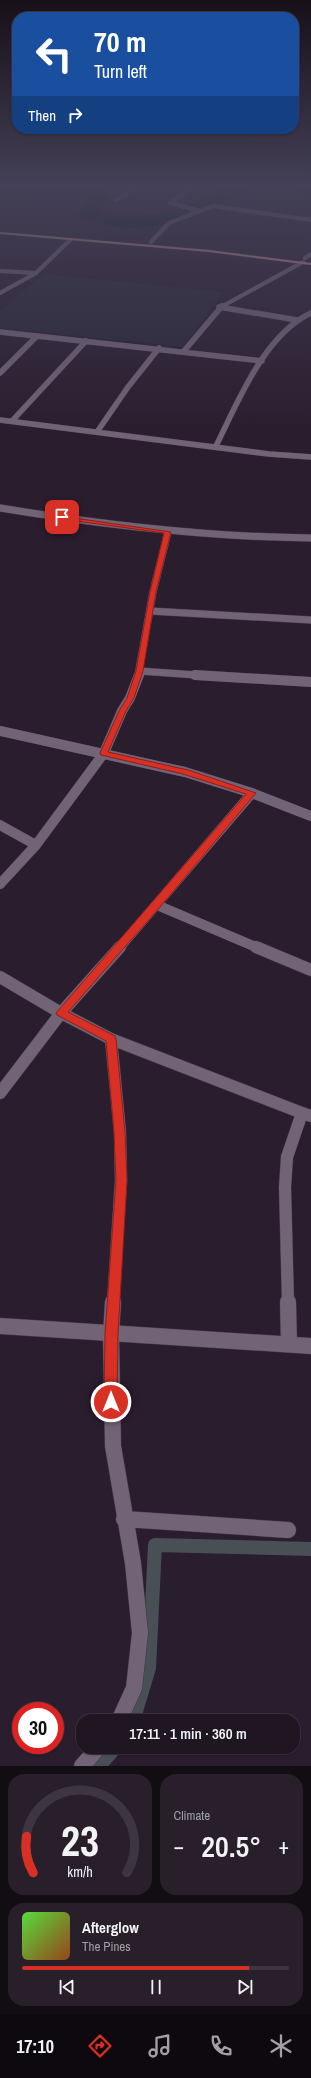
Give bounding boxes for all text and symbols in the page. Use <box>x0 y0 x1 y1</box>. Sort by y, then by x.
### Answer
text: 70 m <box>94 23 146 61</box>
icon: left <box>28 28 80 80</box>
text: Turn left <box>94 59 147 84</box>
icon: right <box>64 104 86 126</box>
text: Then <box>28 105 56 126</box>
pin <box>45 500 79 534</box>
icon: arrive <box>51 506 73 528</box>
position arrow <box>90 1381 132 1423</box>
speed limit sign: 30 <box>12 1702 64 1754</box>
text: 17:11 · 1 min · 360 m <box>129 1723 247 1744</box>
text: Climate <box>174 1807 210 1824</box>
text: 23 <box>61 1812 99 1868</box>
text: 20.5° <box>201 1826 261 1866</box>
text: − <box>174 1831 184 1861</box>
text: + <box>278 1831 289 1861</box>
text: km/h <box>67 1861 92 1880</box>
text: Afterglow <box>82 1917 139 1938</box>
text: The Pines <box>82 1938 131 1955</box>
icon: previous <box>56 1976 78 1998</box>
icon: pause <box>145 1976 167 1998</box>
icon: next <box>234 1976 256 1998</box>
icon: directions <box>86 2032 114 2060</box>
icon: music <box>146 2032 174 2060</box>
icon: phone <box>207 2032 235 2060</box>
icon: climate <box>267 2032 295 2060</box>
text: 17:10 <box>16 2034 54 2059</box>

